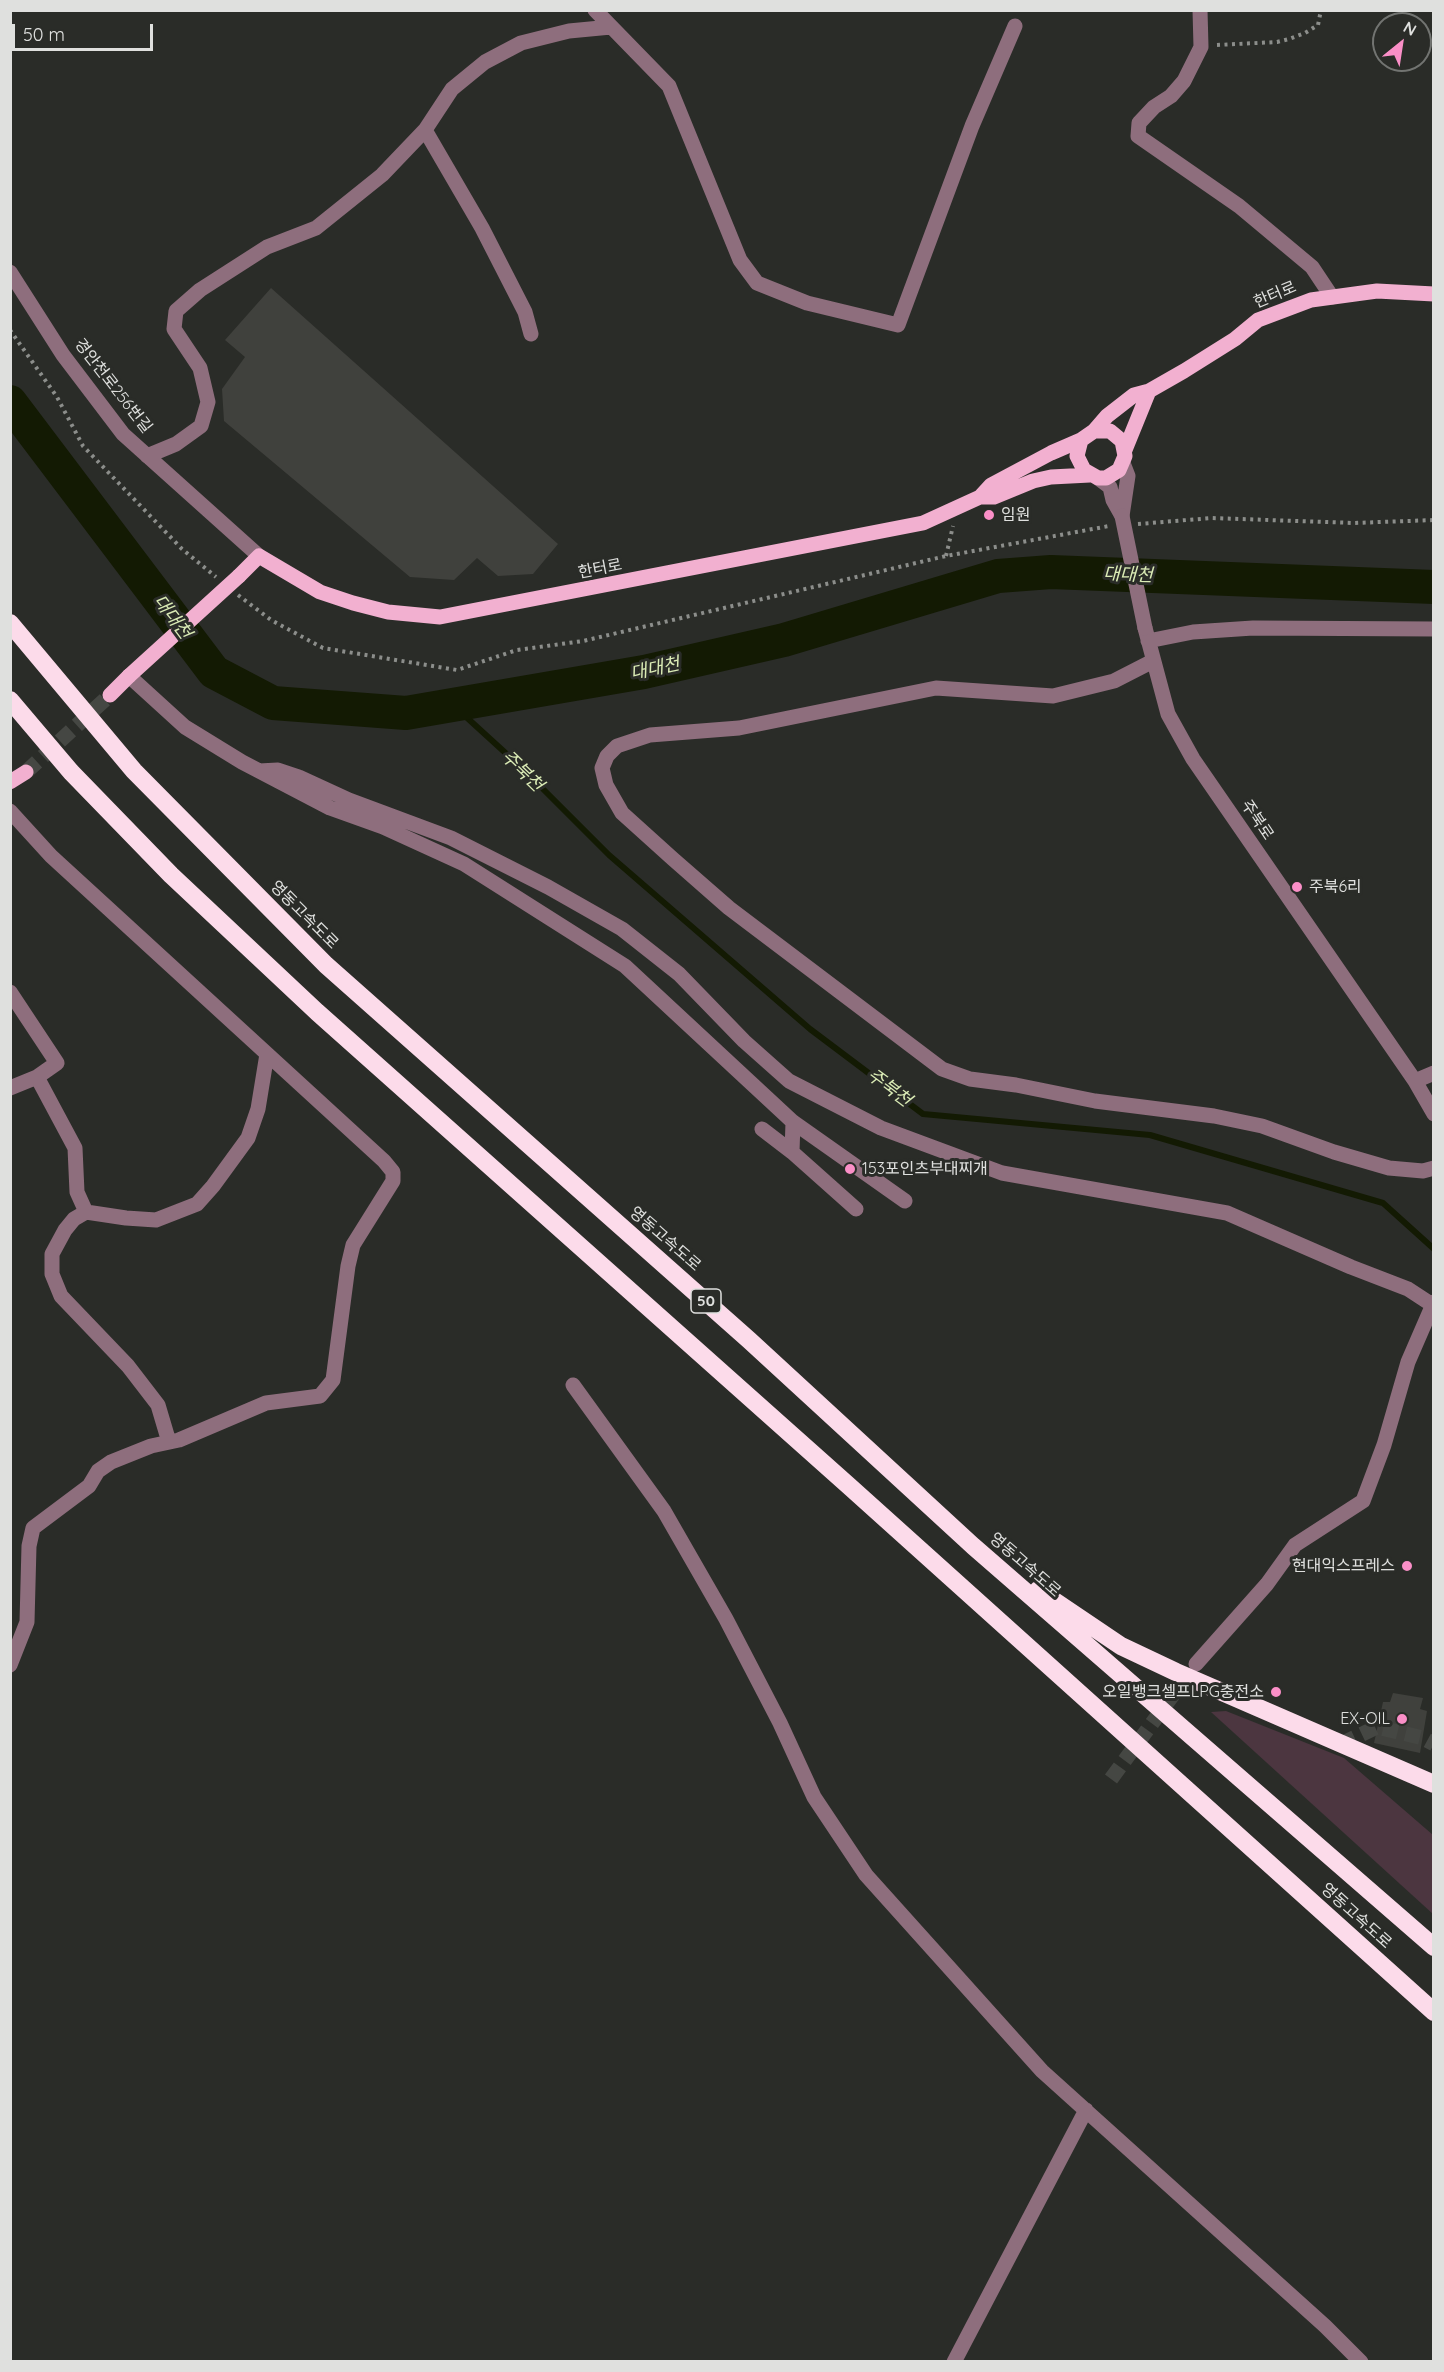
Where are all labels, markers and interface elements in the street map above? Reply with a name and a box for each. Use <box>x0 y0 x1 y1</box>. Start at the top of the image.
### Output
scale bar <box>15 12 156 50</box>
north arrow <box>1372 12 1432 72</box>
text: N <box>1400 17 1420 40</box>
text: 50 m <box>23 23 65 46</box>
street label: 한터로 <box>1251 278 1299 312</box>
street label: 경안천로256번길 <box>70 335 156 437</box>
place label: 임원 <box>1001 505 1030 525</box>
marker: 임원 <box>982 508 996 522</box>
street label: 한터로 <box>576 555 624 583</box>
water label: 대대천 <box>1103 563 1153 587</box>
water label: 대대천 <box>148 591 196 643</box>
water label: 대대천 <box>628 653 682 685</box>
water label: 주북천 <box>497 746 547 796</box>
street label: 주북로 <box>1237 796 1277 844</box>
street label: 영동고속도로 <box>266 877 342 953</box>
place label: 주북6리 <box>1309 877 1362 897</box>
marker: 주북6리 <box>1290 880 1304 894</box>
water label: 주북천 <box>863 1064 915 1112</box>
place label: 153포인츠부대찌개 <box>862 1159 988 1179</box>
marker: 153포인츠부대찌개 <box>843 1162 857 1176</box>
street label: 영동고속도로 <box>625 1203 705 1275</box>
road number: 50 <box>691 1289 721 1313</box>
street label: 영동고속도로 <box>985 1529 1065 1601</box>
place label: 현대익스프레스 <box>1292 1556 1395 1576</box>
marker: 현대익스프레스 <box>1400 1559 1414 1573</box>
place label: 오일뱅크셀프LPG충전소 <box>1102 1682 1264 1702</box>
marker: 오일뱅크셀프LPG충전소 <box>1269 1685 1283 1699</box>
place label: EX-OIL <box>1340 1709 1390 1729</box>
marker: EX-OIL <box>1395 1712 1409 1726</box>
street label: 영동고속도로 <box>1317 1879 1395 1953</box>

